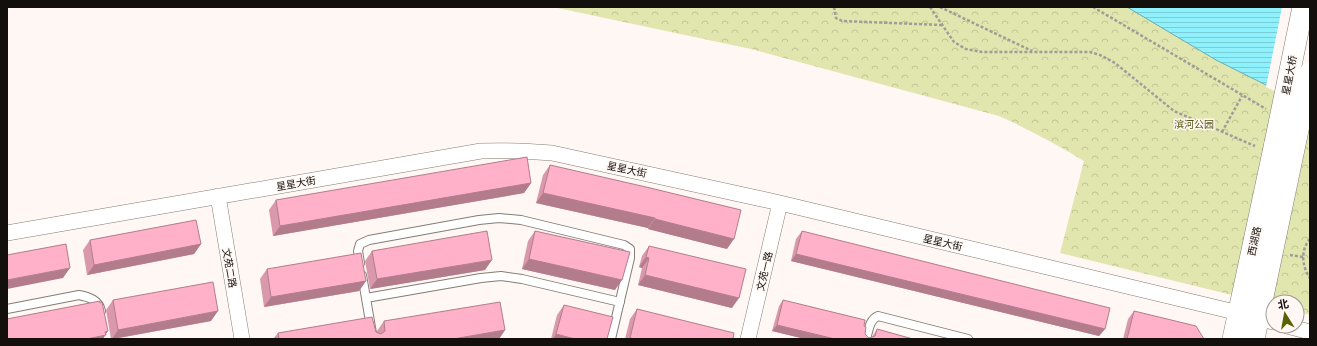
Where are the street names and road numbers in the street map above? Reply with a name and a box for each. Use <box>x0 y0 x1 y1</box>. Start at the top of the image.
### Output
street label: 星星大桥 <box>1278 54 1301 96</box>
street label: 星星大街 <box>606 158 648 181</box>
street label: 星星大街 <box>275 173 317 194</box>
street label: 西湖路 <box>1244 225 1265 257</box>
street label: 星星大街 <box>922 231 964 254</box>
street label: 文苑二路 <box>219 247 240 289</box>
street label: 文苑一路 <box>753 250 776 292</box>

